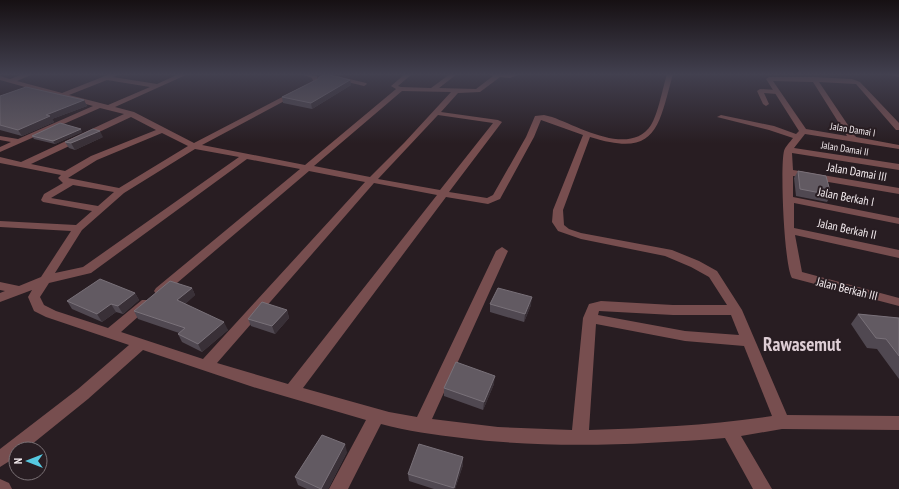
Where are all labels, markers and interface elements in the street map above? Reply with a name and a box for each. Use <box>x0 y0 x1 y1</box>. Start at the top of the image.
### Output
street label: Jalan Damai I <box>828 119 876 139</box>
street label: Jalan Damai II <box>819 138 870 159</box>
street label: Jalan Damai III <box>825 159 888 184</box>
street label: Jalan Berkah I <box>816 184 876 209</box>
street label: Jalan Berkah II <box>815 215 878 242</box>
street label: Jalan Berkah III <box>814 273 879 303</box>
district label: Rawasemut <box>763 332 841 356</box>
north arrow <box>8 441 48 481</box>
text: N <box>11 458 25 464</box>

